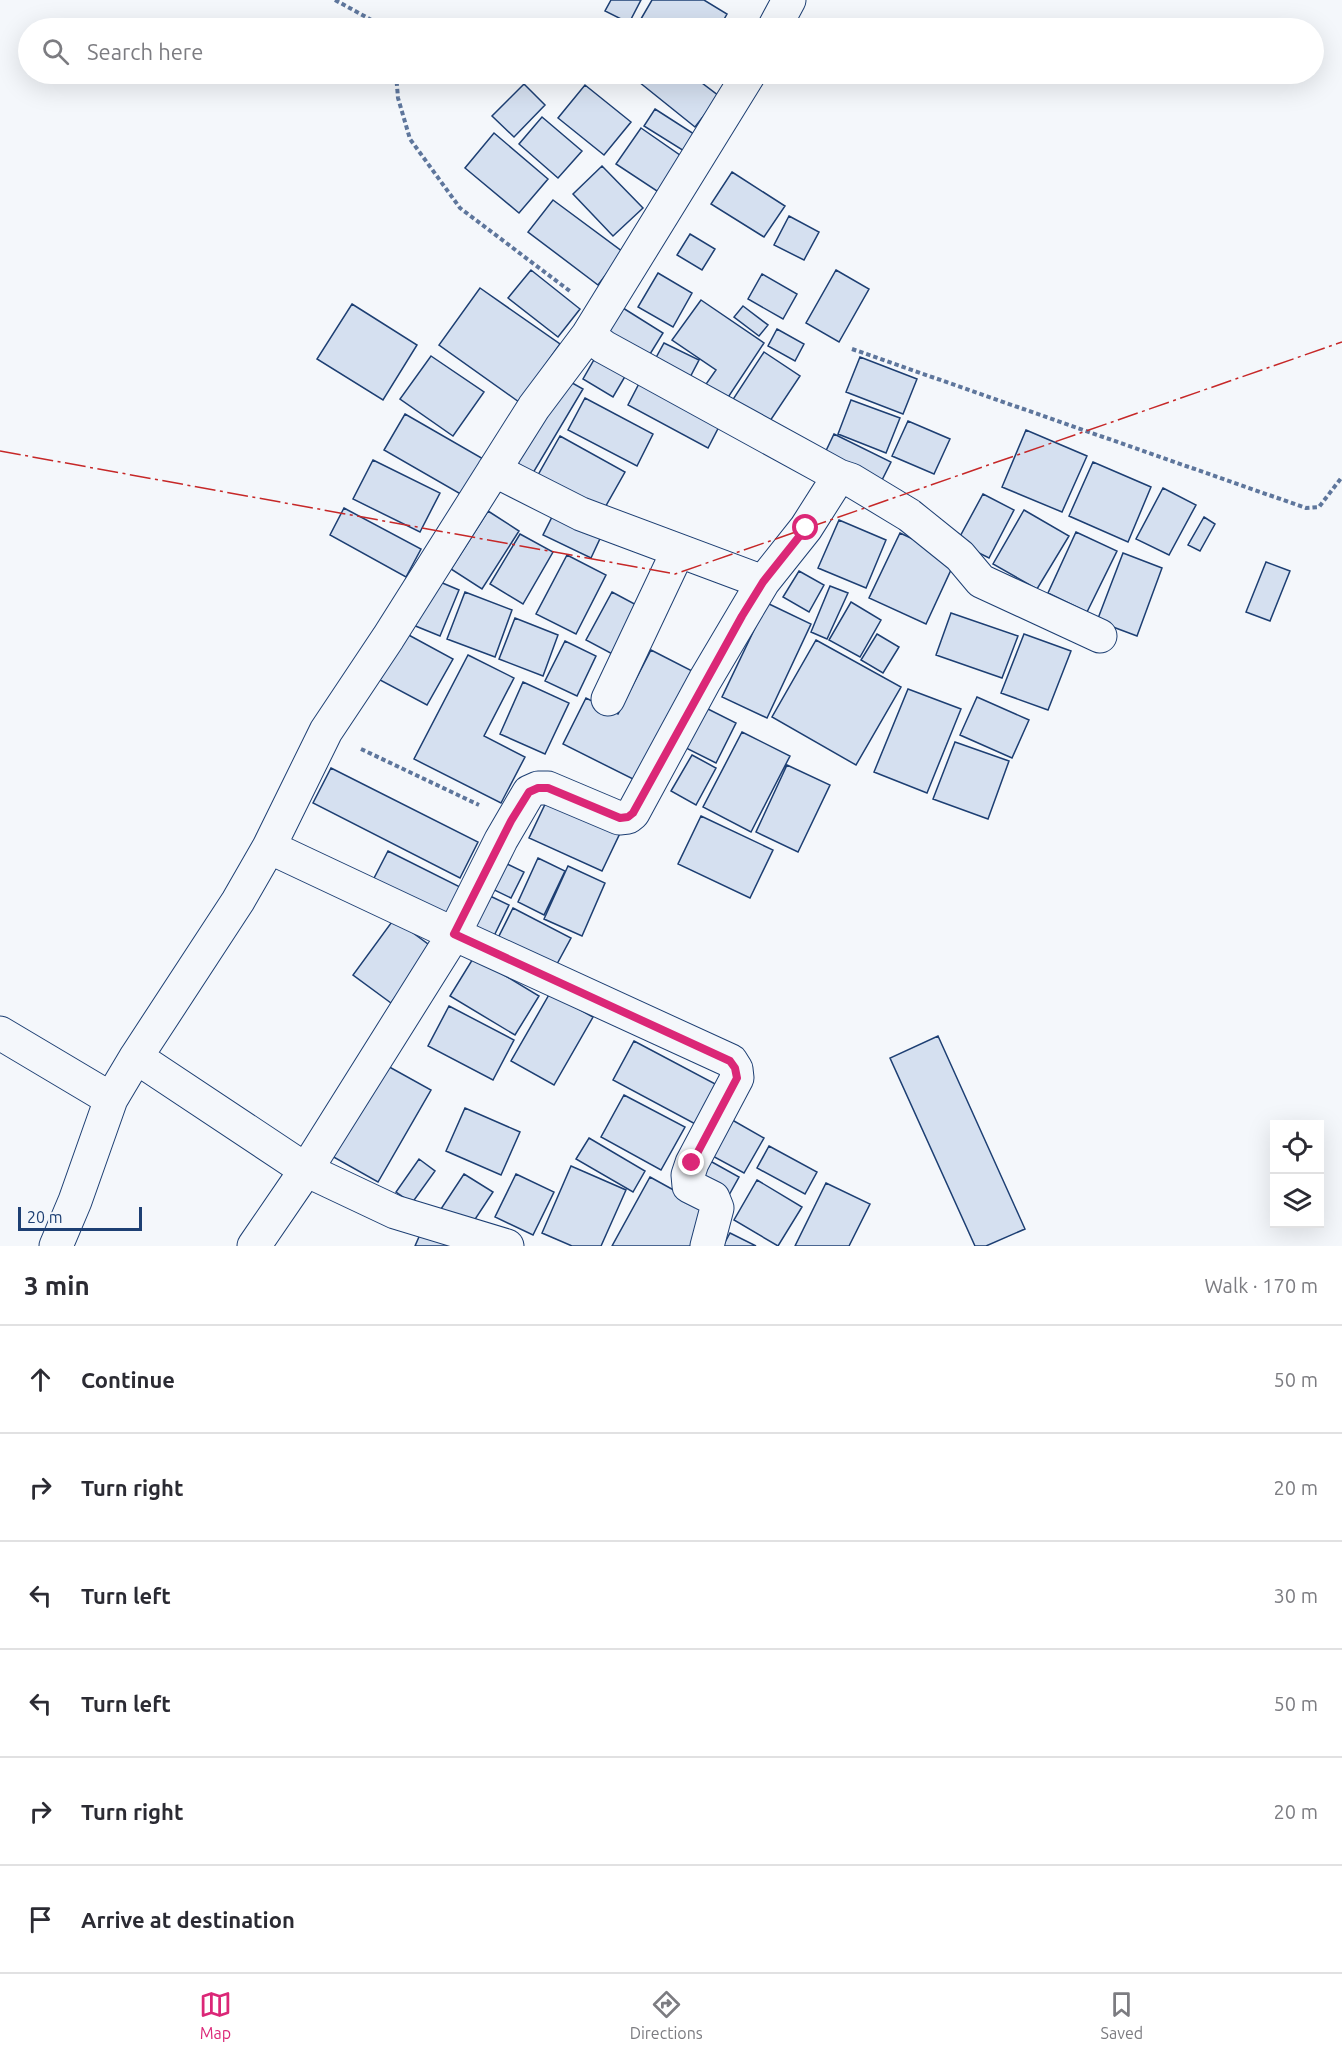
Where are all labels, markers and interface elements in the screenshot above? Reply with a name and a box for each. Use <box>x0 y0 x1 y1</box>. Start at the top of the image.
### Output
search box <box>18 18 1324 84</box>
icon: search <box>39 35 72 68</box>
text: Search here <box>87 39 203 64</box>
route start <box>792 514 818 540</box>
map controls <box>1270 1120 1324 1228</box>
button: locate <box>1270 1120 1324 1174</box>
route end <box>678 1149 704 1175</box>
button: layers <box>1270 1174 1324 1228</box>
scale bar <box>18 1204 142 1232</box>
text: 20 m <box>27 1208 63 1226</box>
text: 3 min <box>24 1271 90 1300</box>
text: Walk · 170 m <box>1205 1274 1318 1297</box>
icon: ahead <box>24 1363 57 1396</box>
text: Continue <box>81 1367 175 1392</box>
text: 50 m <box>1274 1368 1318 1391</box>
icon: right <box>24 1471 57 1504</box>
text: Turn right <box>81 1475 183 1500</box>
text: 20 m <box>1274 1476 1318 1499</box>
icon: left <box>24 1579 57 1612</box>
text: Turn left <box>81 1583 171 1608</box>
text: 30 m <box>1274 1584 1318 1607</box>
icon: left <box>24 1687 57 1720</box>
text: Turn left <box>81 1691 171 1716</box>
text: 50 m <box>1274 1692 1318 1715</box>
icon: right <box>24 1795 57 1828</box>
text: Turn right <box>81 1799 183 1824</box>
text: 20 m <box>1274 1800 1318 1823</box>
icon: arrive <box>24 1903 57 1936</box>
text: Arrive at destination <box>81 1907 295 1932</box>
tab: Map <box>199 1988 232 2042</box>
tab: Directions <box>630 1988 703 2042</box>
tab: Saved <box>1101 1988 1143 2042</box>

